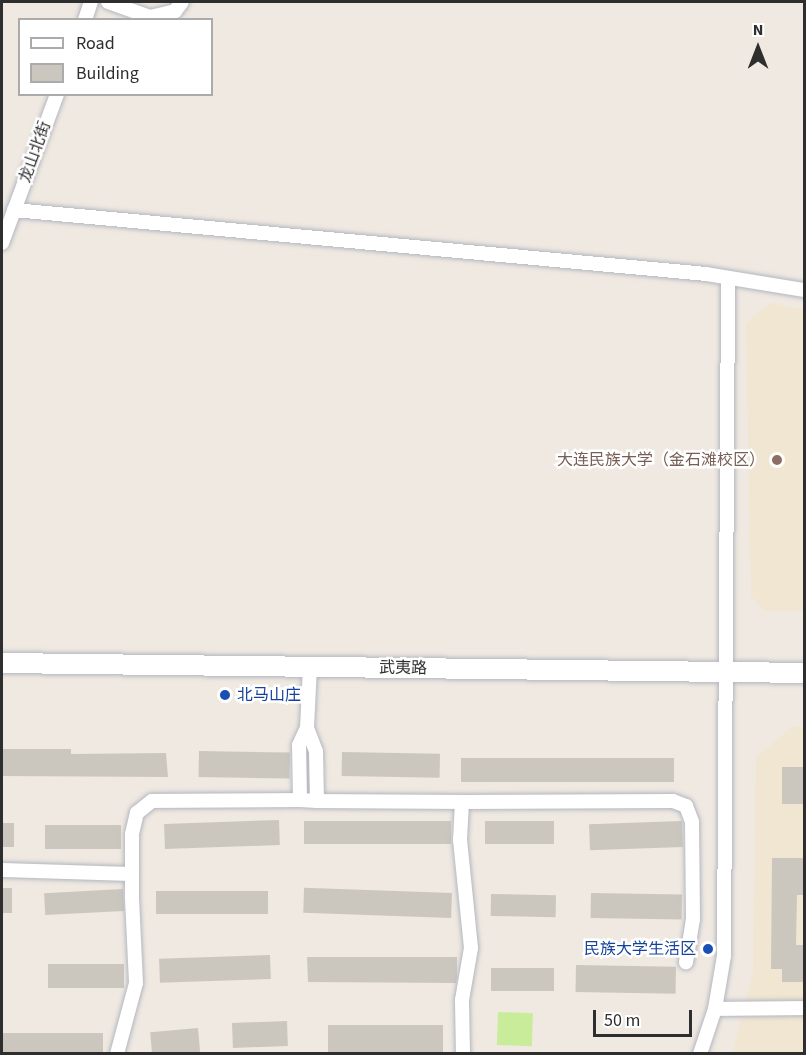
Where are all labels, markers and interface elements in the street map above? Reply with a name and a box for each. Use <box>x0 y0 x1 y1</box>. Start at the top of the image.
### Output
legend <box>18 18 213 96</box>
north arrow <box>728 18 788 78</box>
text: N <box>753 19 763 41</box>
text: Road <box>76 31 115 56</box>
text: Building <box>76 61 139 86</box>
street label: 龙山北街 <box>15 119 55 185</box>
place label: 大连民族大学（金石滩校区） <box>557 450 765 470</box>
marker: 大连民族大学（金石滩校区） <box>770 453 784 467</box>
street label: 武夷路 <box>379 658 427 678</box>
place label: 北马山庄 <box>237 685 301 705</box>
marker: 北马山庄 <box>218 688 232 702</box>
place label: 民族大学生活区 <box>584 939 696 959</box>
marker: 民族大学生活区 <box>701 942 715 956</box>
scale bar <box>596 998 695 1036</box>
text: 50 m <box>604 1008 640 1033</box>

